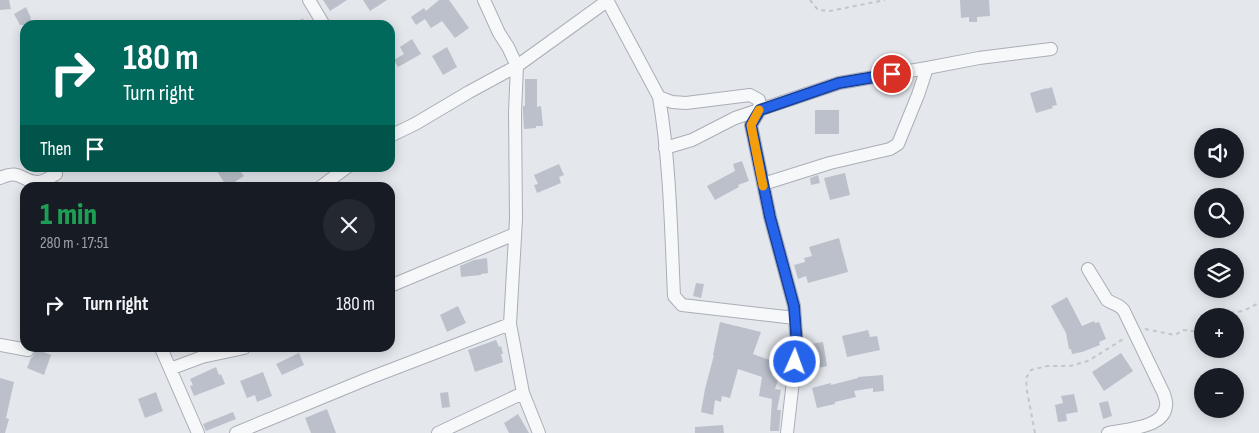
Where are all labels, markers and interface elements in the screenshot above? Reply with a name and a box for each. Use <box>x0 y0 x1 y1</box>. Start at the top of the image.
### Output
text: 180 m <box>123 37 199 80</box>
icon: right <box>40 40 105 105</box>
pin <box>871 53 913 95</box>
icon: arrive <box>878 60 906 88</box>
text: Turn right <box>123 80 194 107</box>
map controls <box>1194 128 1244 418</box>
button: sound <box>1194 128 1244 178</box>
icon: arrive <box>81 135 109 163</box>
text: Then <box>40 138 71 161</box>
button: search <box>1194 188 1244 238</box>
text: 1 min <box>40 197 97 233</box>
button: close <box>323 199 375 251</box>
text: 280 m · 17:51 <box>40 234 109 253</box>
button: layers <box>1194 248 1244 298</box>
icon: right <box>40 291 68 319</box>
text: Turn right <box>83 293 148 316</box>
text: 180 m <box>336 293 375 316</box>
button: + <box>1194 308 1244 358</box>
position arrow <box>768 335 820 387</box>
button: − <box>1194 368 1244 418</box>

